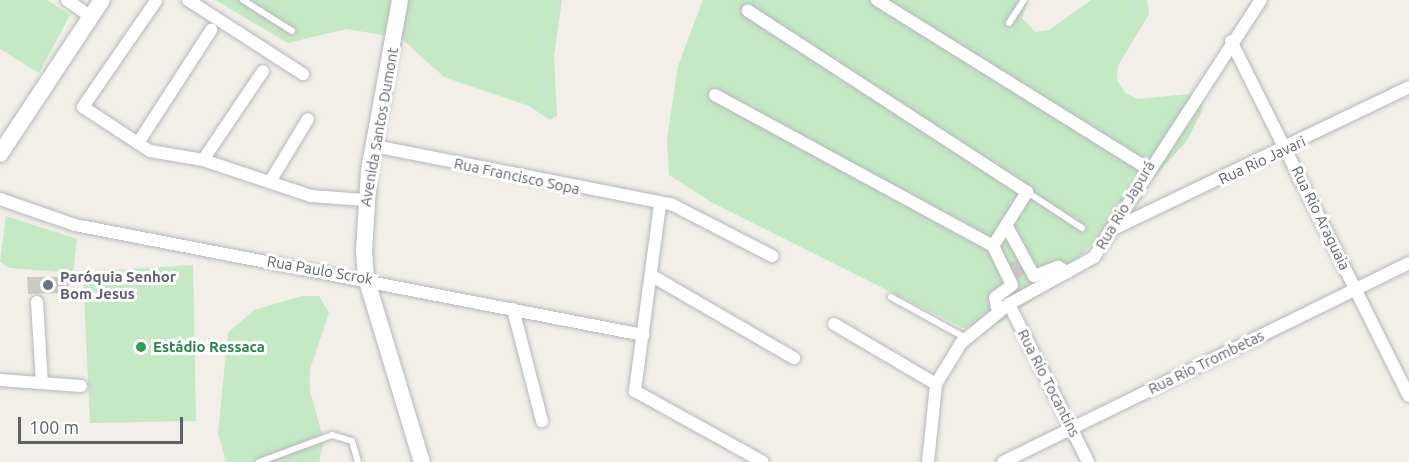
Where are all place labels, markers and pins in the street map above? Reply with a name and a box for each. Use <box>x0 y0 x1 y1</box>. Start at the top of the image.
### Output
place label: Paróquia Senhor Bom Jesus <box>60 267 176 302</box>
marker: Paróquia Senhor Bom Jesus <box>41 278 55 292</box>
place label: Estádio Ressaca <box>153 338 265 356</box>
marker: Estádio Ressaca <box>134 340 148 354</box>

